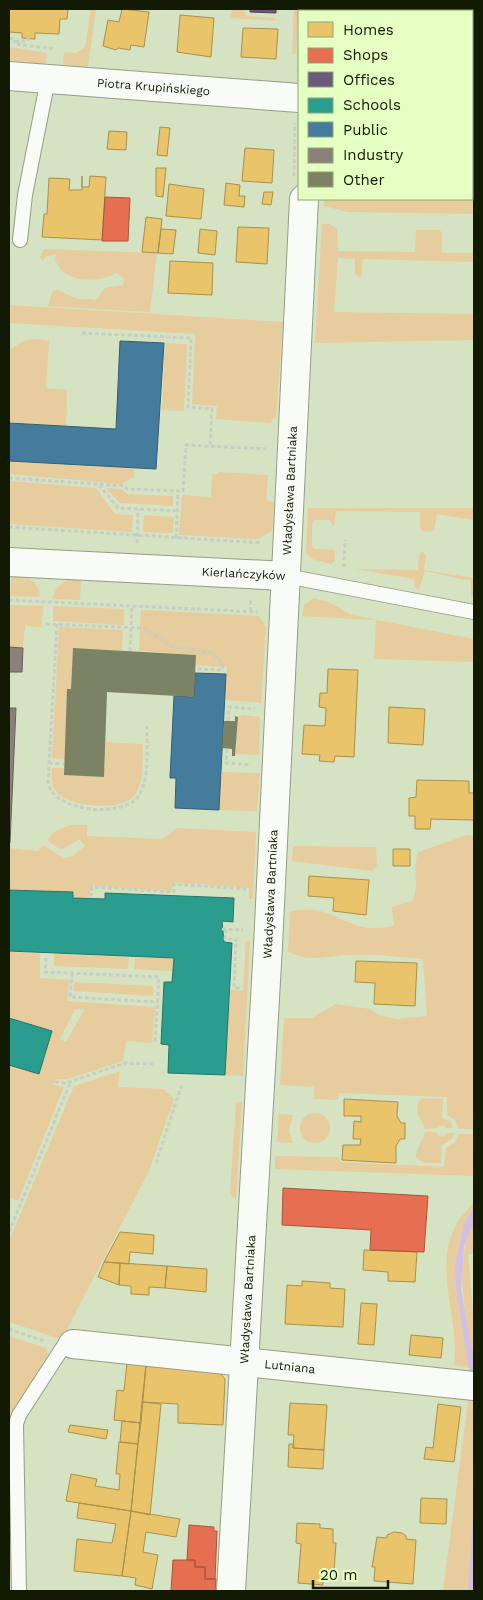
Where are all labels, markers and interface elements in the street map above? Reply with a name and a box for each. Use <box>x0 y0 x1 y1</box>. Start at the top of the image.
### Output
legend <box>298 10 473 200</box>
text: Homes <box>343 21 394 39</box>
text: Shops <box>343 46 388 64</box>
text: Offices <box>343 71 395 89</box>
street label: Piotra Krupińskiego <box>97 76 211 98</box>
text: Schools <box>343 96 401 114</box>
text: Public <box>343 121 388 139</box>
text: Industry <box>343 146 404 164</box>
text: Other <box>343 171 385 189</box>
street label: Władysława Bartniaka <box>280 425 300 556</box>
street label: Kierlańczyków <box>201 565 286 583</box>
street label: Władysława Bartniaka <box>260 829 281 959</box>
street label: Władysława Bartniaka <box>237 1234 258 1364</box>
street label: Lutniana <box>264 1357 316 1376</box>
scale bar <box>313 1558 388 1590</box>
text: 20 m <box>320 1566 358 1584</box>

